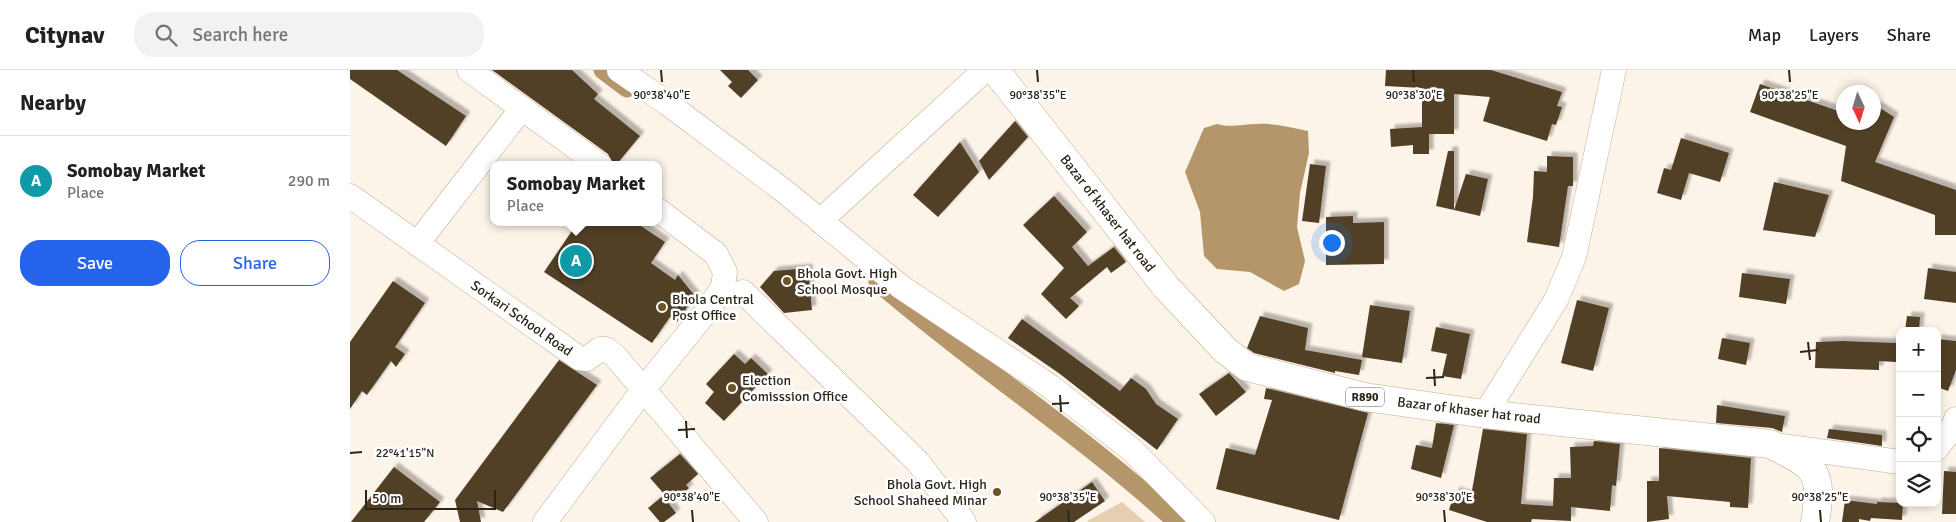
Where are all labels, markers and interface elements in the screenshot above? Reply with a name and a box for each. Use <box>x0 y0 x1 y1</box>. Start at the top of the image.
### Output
search box <box>134 12 484 57</box>
text: Citynav <box>25 20 104 50</box>
icon: search <box>152 21 180 49</box>
text: Search here <box>192 23 288 47</box>
text: Map <box>1748 24 1781 46</box>
text: Layers <box>1809 24 1859 46</box>
text: Share <box>1887 24 1931 46</box>
north arrow <box>1836 85 1881 130</box>
text: 90°38'40"E <box>633 88 691 103</box>
text: 90°38'35"E <box>1009 88 1067 103</box>
text: 90°38'30"E <box>1385 88 1443 103</box>
text: 90°38'25"E <box>1761 88 1819 103</box>
text: Nearby <box>20 90 86 116</box>
street label: Bazar of khaser hat road <box>1056 151 1159 275</box>
text: Somobay Market <box>67 159 205 183</box>
popup <box>490 161 662 226</box>
text: A <box>31 171 41 191</box>
text: 290 m <box>288 171 330 191</box>
text: Somobay Market <box>507 172 645 196</box>
text: Place <box>67 183 104 203</box>
text: Place <box>507 196 544 216</box>
your location <box>1319 230 1345 256</box>
button: Save <box>20 240 170 286</box>
button: Share <box>180 240 330 286</box>
pin: A <box>560 242 592 280</box>
place label: Bhola Govt. High School Mosque <box>797 265 897 298</box>
marker: Bhola Govt. High School Mosque <box>781 275 793 287</box>
street label: Sorkari School Road <box>468 277 576 360</box>
place label: Bhola Central Post Office <box>672 291 754 324</box>
marker: Bhola Central Post Office <box>656 301 668 313</box>
map controls <box>1896 327 1941 507</box>
button: + <box>1896 327 1941 372</box>
place label: Election Comisssion Office <box>742 372 848 405</box>
button: − <box>1896 372 1941 417</box>
marker: Election Comisssion Office <box>726 382 738 394</box>
road number: R890 <box>1346 388 1384 407</box>
street label: Bazar of khaser hat road <box>1396 393 1542 428</box>
button: locate <box>1896 417 1941 462</box>
text: 22°41'15"N <box>376 446 434 461</box>
button: layers <box>1896 462 1941 507</box>
place label: Bhola Govt. High School Shaheed Minar <box>854 476 988 509</box>
marker: Bhola Govt. High School Shaheed Minar <box>991 486 1003 498</box>
scale bar <box>365 487 496 510</box>
text: 50 m <box>372 490 401 507</box>
text: 90°38'40"E <box>663 490 721 505</box>
text: 90°38'35"E <box>1039 490 1097 505</box>
text: 90°38'30"E <box>1415 490 1473 505</box>
text: 90°38'25"E <box>1791 490 1849 505</box>

